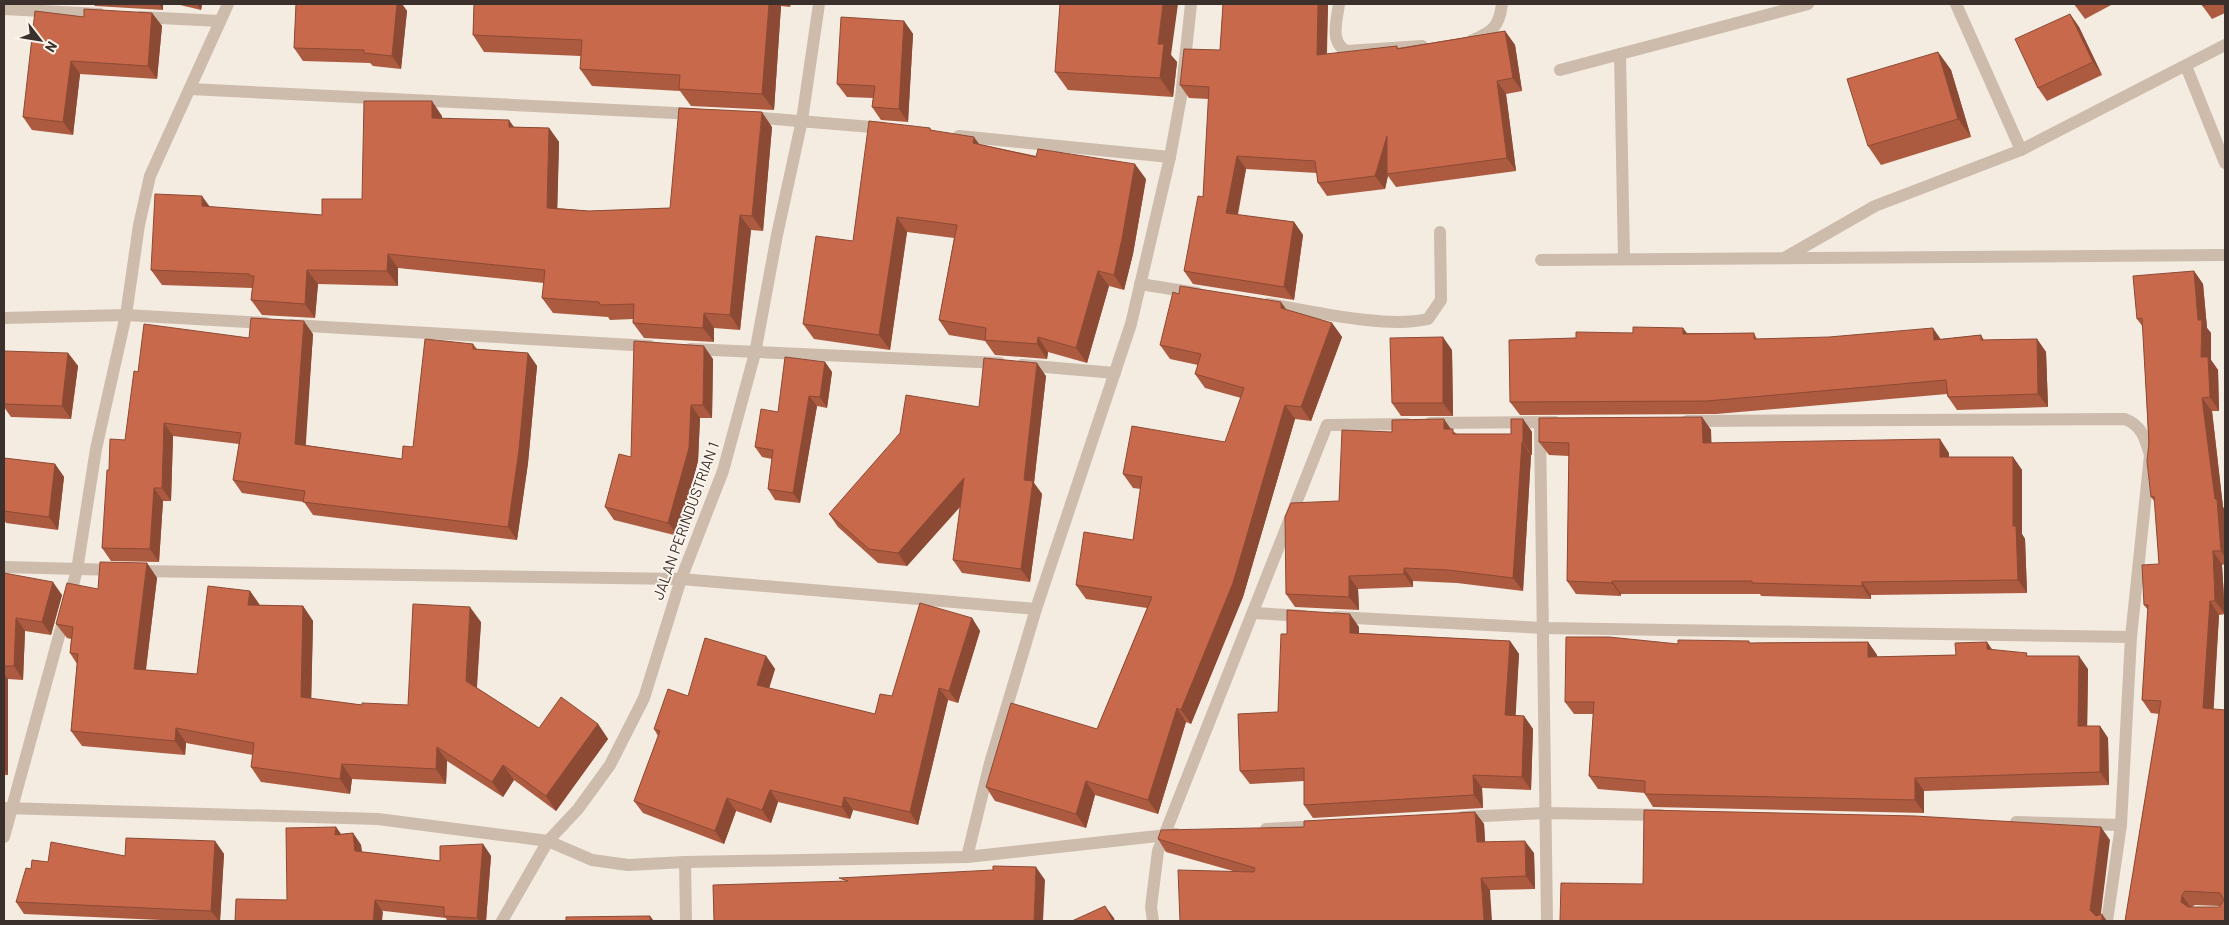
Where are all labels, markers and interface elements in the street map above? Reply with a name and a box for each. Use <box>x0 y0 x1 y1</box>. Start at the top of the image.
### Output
north arrow <box>15 15 65 65</box>
text: N <box>42 39 61 55</box>
street label: JALAN PERINDUSTRIAN 1 <box>648 439 722 602</box>

